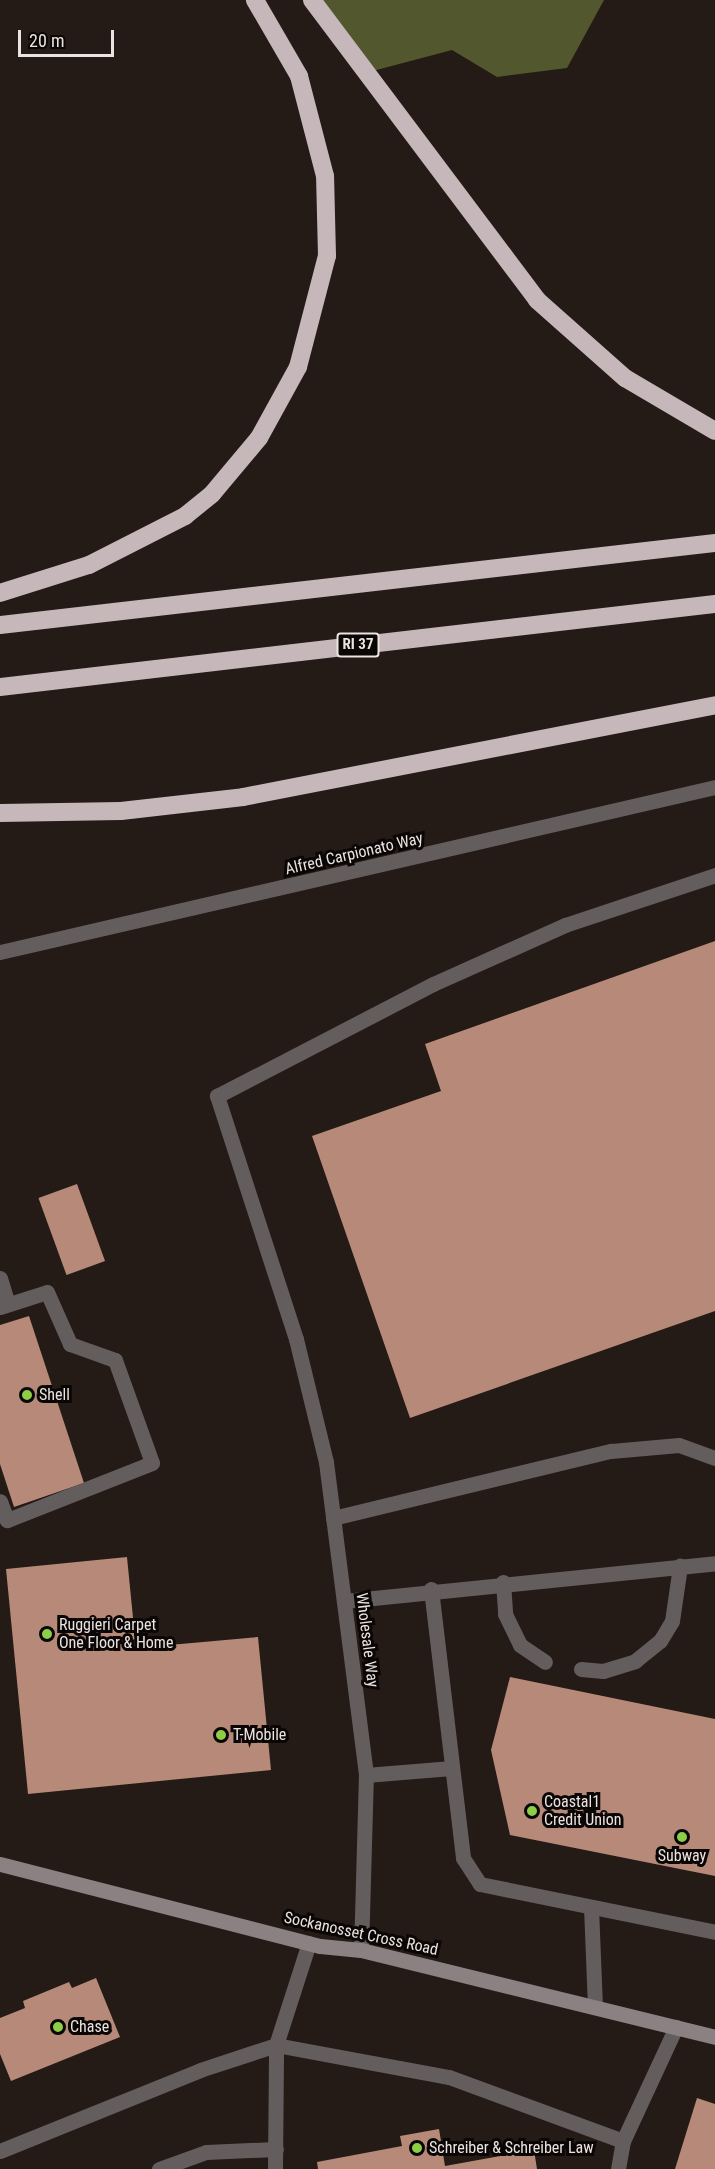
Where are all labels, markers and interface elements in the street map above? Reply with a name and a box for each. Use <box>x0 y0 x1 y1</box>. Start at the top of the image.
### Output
scale bar <box>21 18 117 56</box>
text: 20 m <box>29 30 64 51</box>
road number: RI 37 <box>336 633 380 657</box>
street label: Alfred Carpionato Way <box>283 829 425 879</box>
place label: Shell <box>39 1385 70 1405</box>
marker: Shell <box>20 1388 34 1402</box>
street label: Wholesale Way <box>352 1592 382 1688</box>
place label: Ruggieri Carpet One Floor & Home <box>59 1615 173 1653</box>
marker: Ruggieri Carpet One Floor & Home <box>40 1627 54 1641</box>
place label: T-Mobile <box>233 1725 286 1745</box>
marker: T-Mobile <box>214 1728 228 1742</box>
place label: Coastal1 Credit Union <box>544 1792 622 1830</box>
marker: Coastal1 Credit Union <box>525 1804 539 1818</box>
marker: Subway <box>675 1830 689 1844</box>
place label: Subway <box>658 1846 706 1866</box>
street label: Sockanosset Cross Road <box>282 1908 440 1960</box>
place label: Chase <box>70 2017 109 2037</box>
marker: Chase <box>51 2020 65 2034</box>
place label: Schreiber & Schreiber Law <box>429 2138 594 2158</box>
marker: Schreiber & Schreiber Law <box>410 2141 424 2155</box>

